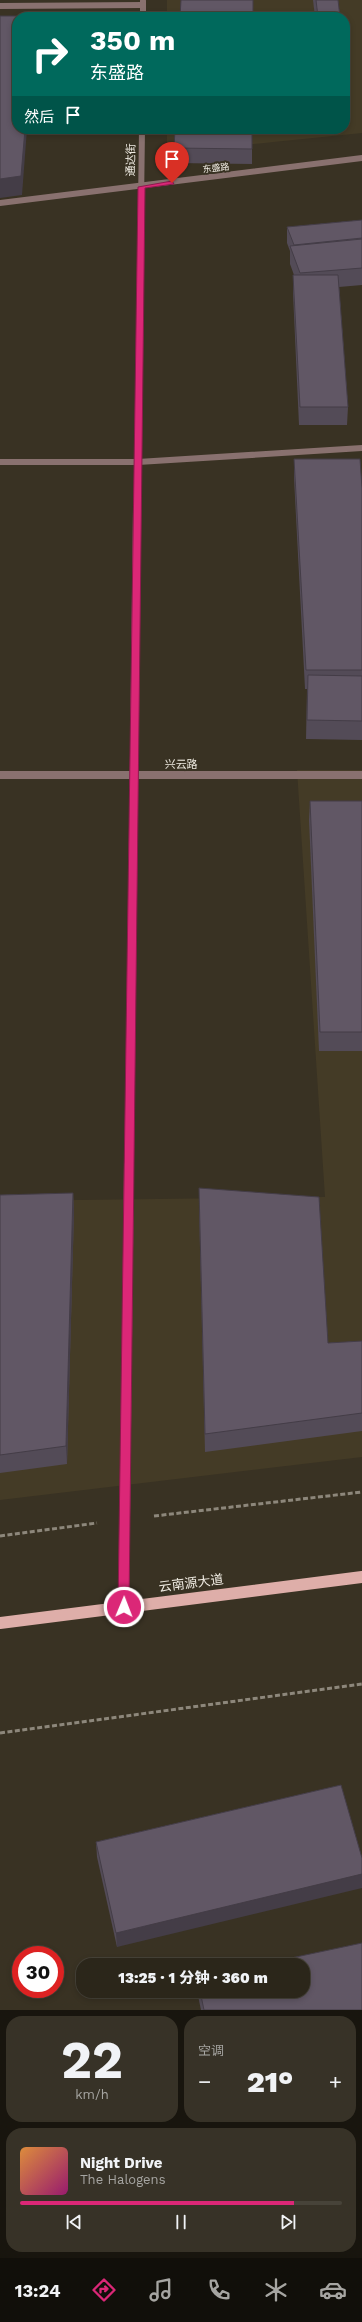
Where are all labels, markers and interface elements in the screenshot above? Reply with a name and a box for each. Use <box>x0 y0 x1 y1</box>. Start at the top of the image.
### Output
text: 350 m <box>90 24 175 57</box>
icon: right <box>24 28 76 80</box>
text: 东盛路 <box>90 62 144 83</box>
icon: arrive <box>62 104 84 126</box>
text: 然后 <box>24 108 54 126</box>
pin <box>155 142 189 183</box>
street label: 通达街 <box>124 143 138 177</box>
icon: arrive <box>161 148 183 170</box>
street label: 东盛路 <box>202 160 230 175</box>
street label: 兴云路 <box>165 758 198 771</box>
street label: 云南源大道 <box>158 1572 224 1594</box>
position arrow <box>103 1586 145 1628</box>
speed limit sign: 30 <box>12 1946 64 1998</box>
text: 13:25 · 1 分钟 · 360 m <box>118 1969 268 1987</box>
text: 22 <box>61 2030 123 2091</box>
text: 空调 <box>198 2043 224 2058</box>
text: 21° <box>247 2064 293 2099</box>
text: − <box>198 2069 211 2094</box>
text: + <box>329 2069 342 2094</box>
text: km/h <box>75 2087 109 2102</box>
text: Night Drive <box>80 2154 163 2172</box>
text: The Halogens <box>80 2172 166 2187</box>
icon: previous <box>63 2211 85 2233</box>
icon: pause <box>170 2211 192 2233</box>
icon: next <box>277 2211 299 2233</box>
icon: directions <box>90 2276 118 2304</box>
icon: music <box>147 2276 175 2304</box>
icon: phone <box>205 2276 233 2304</box>
icon: climate <box>262 2276 290 2304</box>
icon: car <box>319 2276 347 2304</box>
text: 13:24 <box>15 2280 61 2301</box>

